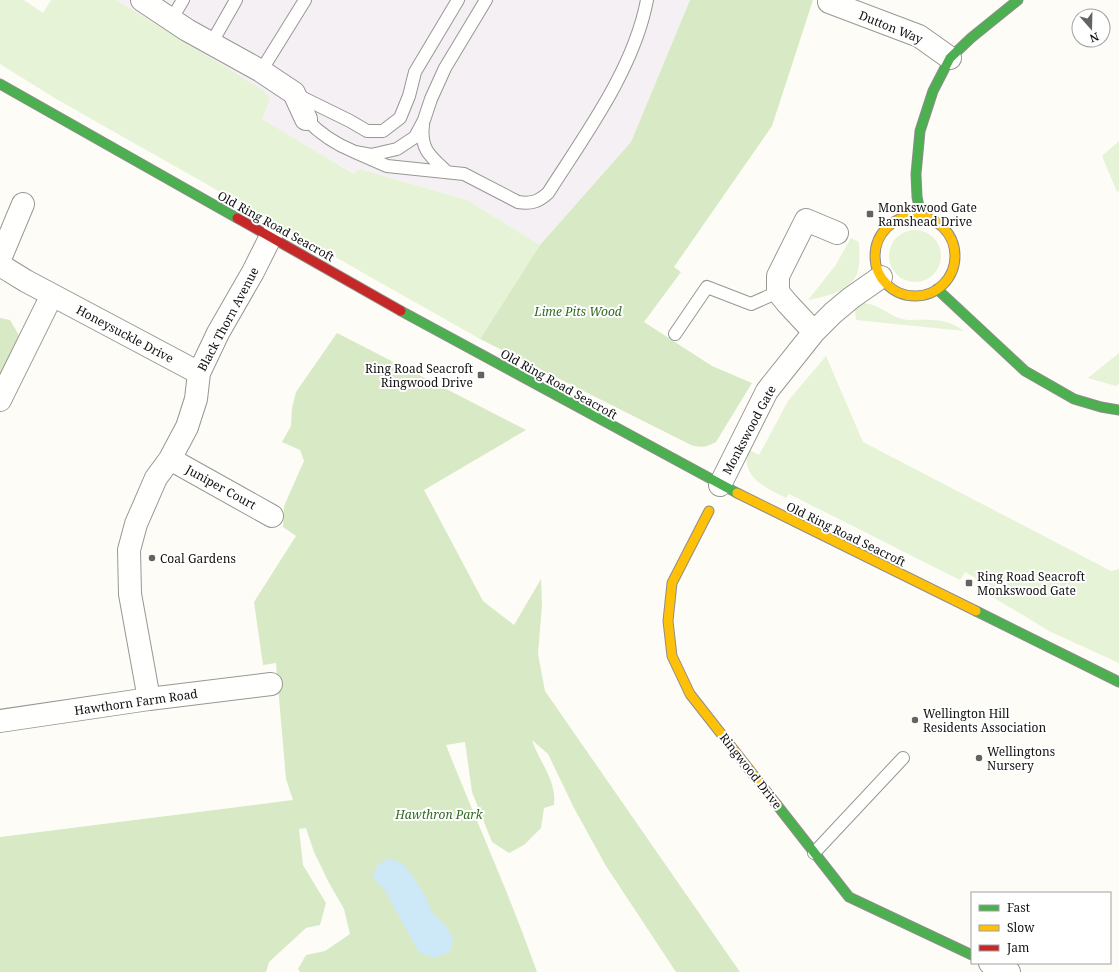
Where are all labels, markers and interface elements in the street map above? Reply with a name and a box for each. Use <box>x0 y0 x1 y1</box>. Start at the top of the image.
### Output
street label: Dutton Way <box>856 6 926 48</box>
north arrow <box>1071 8 1111 48</box>
text: N <box>1088 29 1101 47</box>
street label: Old Ring Road Seacroft <box>215 187 337 265</box>
place label: Monkswood Gate Ramshead Drive <box>878 199 977 230</box>
marker: Monkswood Gate Ramshead Drive <box>865 209 875 219</box>
street label: Black Thorn Avenue <box>193 264 263 374</box>
street label: Honeysuckle Drive <box>73 301 177 367</box>
park label: Lime Pits Wood <box>533 303 622 320</box>
street label: Old Ring Road Seacroft <box>498 345 620 423</box>
place label: Ring Road Seacroft Ringwood Drive <box>365 360 473 391</box>
marker: Ring Road Seacroft Ringwood Drive <box>476 370 486 380</box>
street label: Monkswood Gate <box>718 382 780 478</box>
street label: Juniper Court <box>182 460 259 513</box>
street label: Old Ring Road Seacroft <box>783 498 909 570</box>
place label: Coal Gardens <box>160 550 236 567</box>
marker: Coal Gardens <box>147 553 157 563</box>
place label: Ring Road Seacroft Monkswood Gate <box>977 568 1085 599</box>
marker: Ring Road Seacroft Monkswood Gate <box>964 578 974 588</box>
street label: Hawthorn Farm Road <box>73 685 199 719</box>
place label: Wellington Hill Residents Association <box>923 705 1047 736</box>
marker: Wellington Hill Residents Association <box>910 715 920 725</box>
street label: Ringwood Drive <box>716 729 786 813</box>
place label: Wellingtons Nursery <box>987 743 1055 774</box>
marker: Wellingtons Nursery <box>974 753 984 763</box>
park label: Hawthron Park <box>394 806 484 823</box>
legend <box>971 892 1111 964</box>
text: Fast <box>1007 899 1030 916</box>
text: Slow <box>1007 919 1035 936</box>
text: Jam <box>1006 939 1029 956</box>

